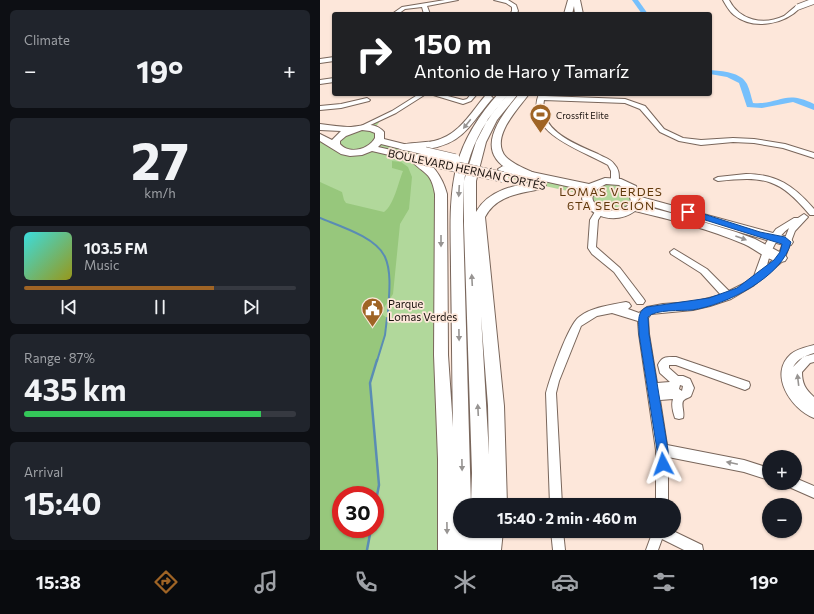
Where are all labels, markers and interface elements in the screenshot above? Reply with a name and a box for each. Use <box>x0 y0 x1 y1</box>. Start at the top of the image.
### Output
text: 150 m <box>414 26 491 60</box>
icon: right <box>348 28 400 80</box>
text: Climate <box>24 32 70 48</box>
text: 19° <box>136 52 183 89</box>
text: − <box>24 57 37 84</box>
text: + <box>283 57 296 84</box>
text: Antonio de Haro y Tamaríz <box>414 60 629 82</box>
sports icon: Crossfit Elite <box>528 102 554 135</box>
place label: Crossfit Elite <box>556 110 609 121</box>
one-way arrow <box>463 118 471 129</box>
text: 27 <box>131 127 189 191</box>
street label: BOULEVARD HERNÁN CORTÉS <box>387 145 547 192</box>
district label: LOMAS VERDES 6TA SECCIÓN <box>559 184 663 212</box>
text: km/h <box>144 185 176 201</box>
one-way arrow <box>455 185 462 197</box>
pin <box>671 195 705 229</box>
icon: arrive <box>677 201 699 223</box>
one-way arrow <box>438 235 444 248</box>
one-way arrow <box>735 236 747 242</box>
text: 103.5 FM <box>84 239 148 257</box>
text: Music <box>84 257 119 273</box>
one-way arrow <box>469 274 476 286</box>
icon: previous <box>58 296 80 318</box>
icon: pause <box>149 296 171 318</box>
icon: next <box>240 296 262 318</box>
public building icon: Parque Lomas Verdes <box>359 296 385 329</box>
place label: Parque Lomas Verdes <box>388 297 457 323</box>
one-way arrow <box>456 329 462 342</box>
text: Range · 87% <box>24 350 95 366</box>
text: 435 km <box>24 370 127 407</box>
one-way arrow <box>794 373 801 386</box>
one-way arrow <box>475 404 482 416</box>
position arrow <box>642 443 684 485</box>
map controls <box>762 450 802 538</box>
button: + <box>762 450 802 490</box>
one-way arrow <box>459 459 465 472</box>
one-way arrow <box>726 459 738 465</box>
text: Arrival <box>24 464 63 480</box>
text: 15:40 <box>24 484 101 521</box>
speed limit sign: 30 <box>332 486 384 538</box>
button: − <box>762 498 802 538</box>
text: 15:40 · 2 min · 460 m <box>497 509 637 527</box>
one-way arrow <box>444 522 450 535</box>
icon: directions <box>152 568 180 596</box>
icon: music <box>252 568 280 596</box>
icon: phone <box>352 568 380 596</box>
icon: climate <box>451 568 479 596</box>
icon: car <box>551 568 579 596</box>
icon: filters <box>650 568 678 596</box>
text: 15:38 <box>36 571 81 593</box>
text: 19° <box>750 571 778 593</box>

